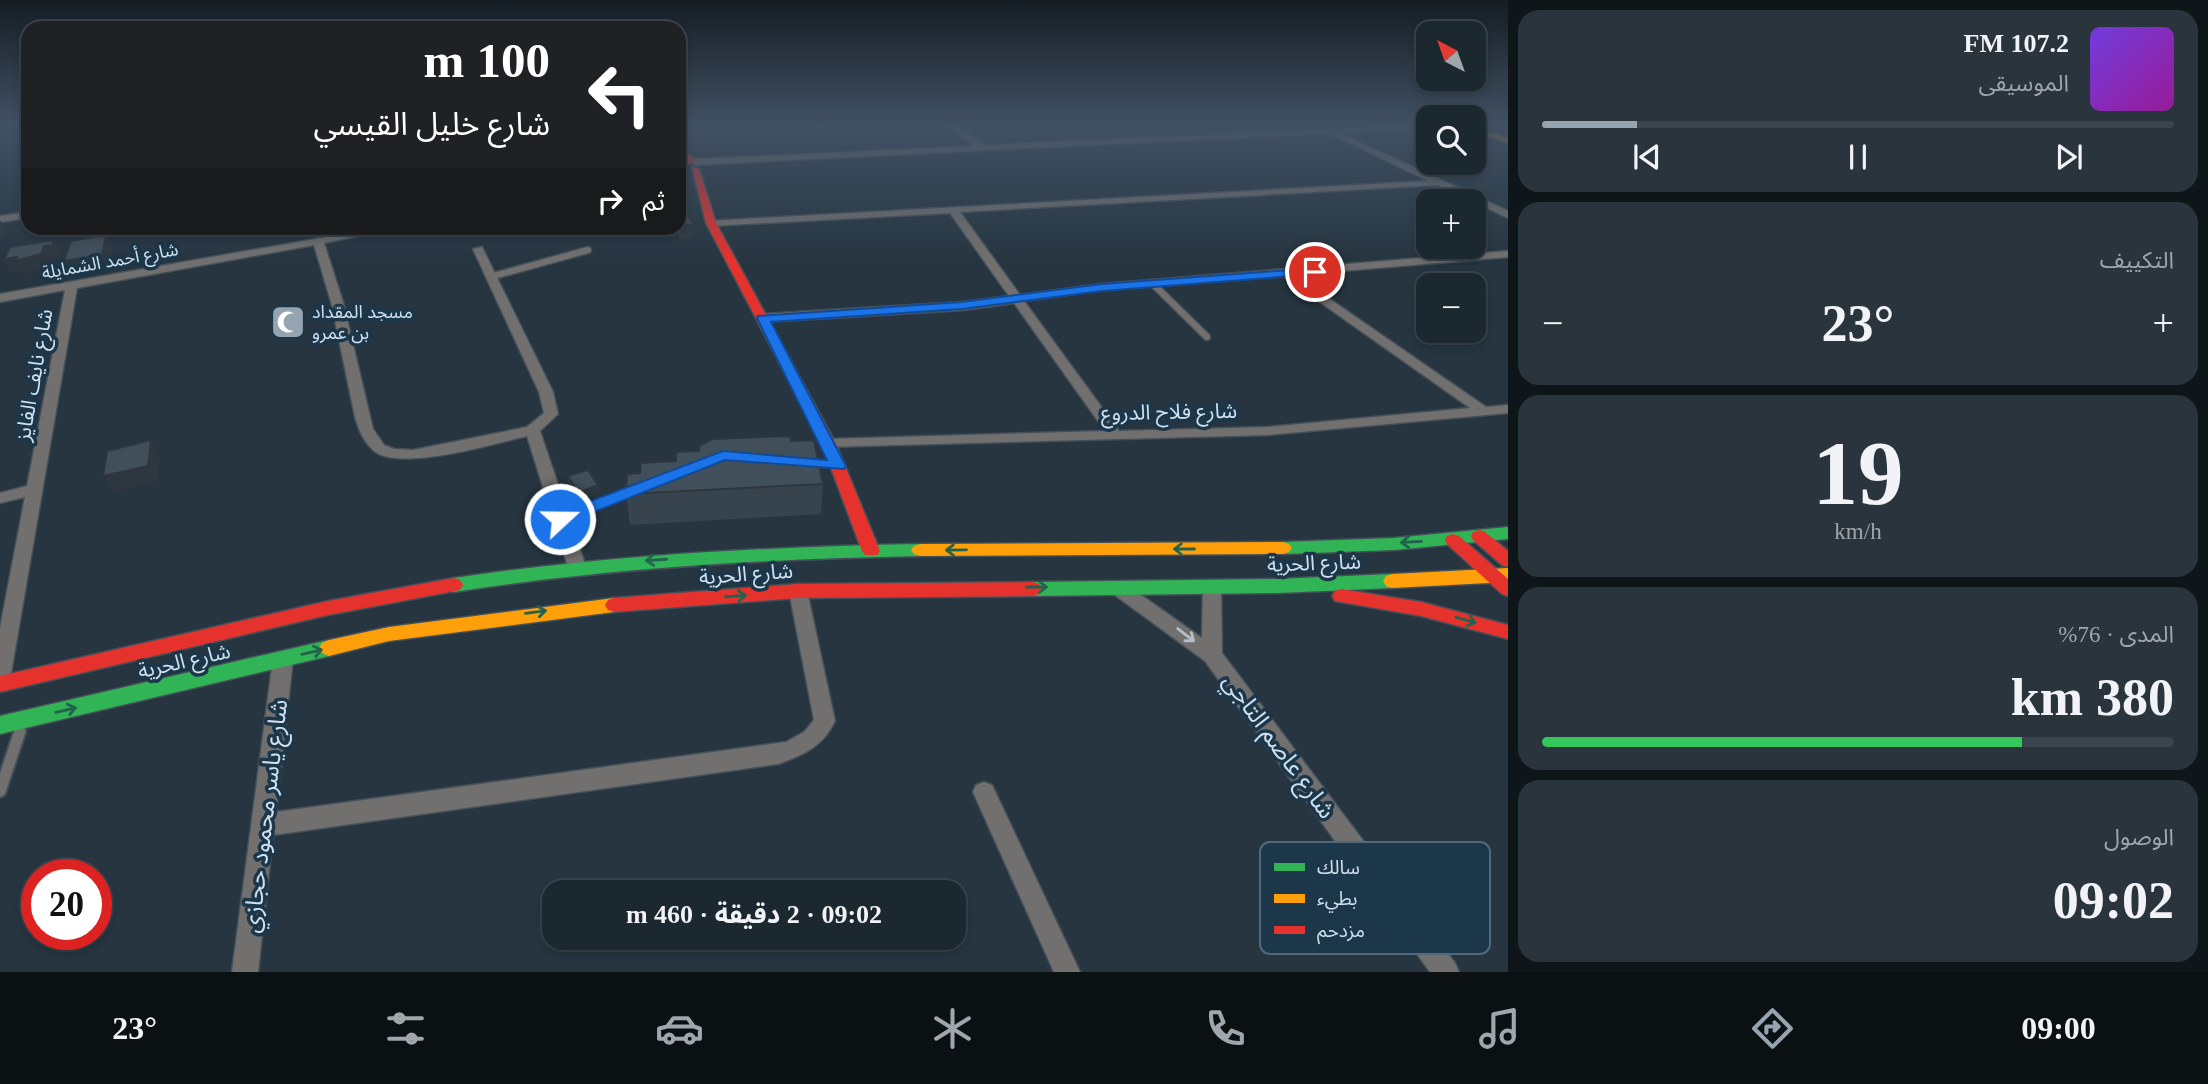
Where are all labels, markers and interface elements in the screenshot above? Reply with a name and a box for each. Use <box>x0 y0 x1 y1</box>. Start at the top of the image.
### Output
north arrow <box>1416 21 1486 91</box>
map controls <box>1416 21 1486 343</box>
text: 107.2 FM <box>1964 29 2069 58</box>
text: 100 m <box>423 33 550 88</box>
icon: left <box>574 49 665 140</box>
text: الموسيقى <box>1978 71 2069 96</box>
button: search <box>1416 105 1486 175</box>
text: شارع خليل القيسي <box>313 106 550 142</box>
icon: previous <box>1628 138 1666 176</box>
icon: pause <box>1839 138 1877 176</box>
icon: next <box>2050 138 2088 176</box>
icon: right <box>591 182 629 220</box>
text: ثم <box>643 187 665 216</box>
button: + <box>1416 189 1486 259</box>
street label: شارع أحمد الشمايلة <box>40 238 181 287</box>
pin <box>1285 242 1345 302</box>
text: التكييف <box>2100 248 2174 273</box>
icon: arrive <box>1296 253 1334 291</box>
button: − <box>1416 273 1486 343</box>
text: 23° <box>1822 295 1894 352</box>
place label: مسجد المقداد بن عمرو <box>312 302 413 344</box>
text: − <box>1542 302 1563 344</box>
text: + <box>2153 302 2174 344</box>
mosque icon: مسجد المقداد بن عمرو <box>269 303 307 341</box>
street label: شارع نايف الفايز <box>10 307 60 445</box>
street label: شارع فلاح الدروع <box>1101 399 1237 428</box>
text: 19 <box>1813 423 1904 524</box>
position arrow <box>523 482 597 556</box>
text: km/h <box>1834 519 1882 544</box>
one-way arrow <box>1400 535 1423 548</box>
one-way arrow <box>1173 542 1196 556</box>
one-way arrow <box>945 543 968 557</box>
street label: شارع الحرية <box>1267 549 1362 580</box>
one-way arrow <box>645 554 667 567</box>
street label: شارع الحرية <box>698 559 794 592</box>
one-way arrow <box>1025 580 1048 594</box>
one-way arrow <box>724 589 747 602</box>
one-way arrow <box>524 606 547 619</box>
one-way arrow <box>1454 614 1477 627</box>
text: المدى · 76% <box>2058 622 2174 647</box>
one-way arrow <box>1176 627 1195 642</box>
street label: شارع الحرية <box>135 639 233 686</box>
one-way arrow <box>300 645 323 659</box>
street label: شارع عاصم التاجي <box>1213 669 1340 827</box>
text: 380 km <box>2011 669 2174 726</box>
street label: شارع ياسر محمود حجازي <box>238 698 298 935</box>
one-way arrow <box>55 702 77 715</box>
text: الوصول <box>2104 825 2174 850</box>
legend <box>1260 842 1490 954</box>
text: سالك <box>1317 857 1360 878</box>
speed limit sign: 20 <box>21 859 112 950</box>
text: 09:02 <box>2053 872 2174 929</box>
text: بطيء <box>1317 888 1357 913</box>
text: 09:02 · 2 دقيقة · 460 m <box>626 900 882 929</box>
text: مزدحم <box>1317 920 1365 945</box>
icon: filters <box>381 1004 430 1053</box>
icon: car <box>655 1004 704 1053</box>
icon: climate <box>928 1004 977 1053</box>
icon: phone <box>1201 1004 1250 1053</box>
icon: music <box>1475 1004 1524 1053</box>
icon: directions <box>1748 1004 1797 1053</box>
text: 23° <box>112 1010 157 1046</box>
text: 09:00 <box>2021 1010 2096 1046</box>

